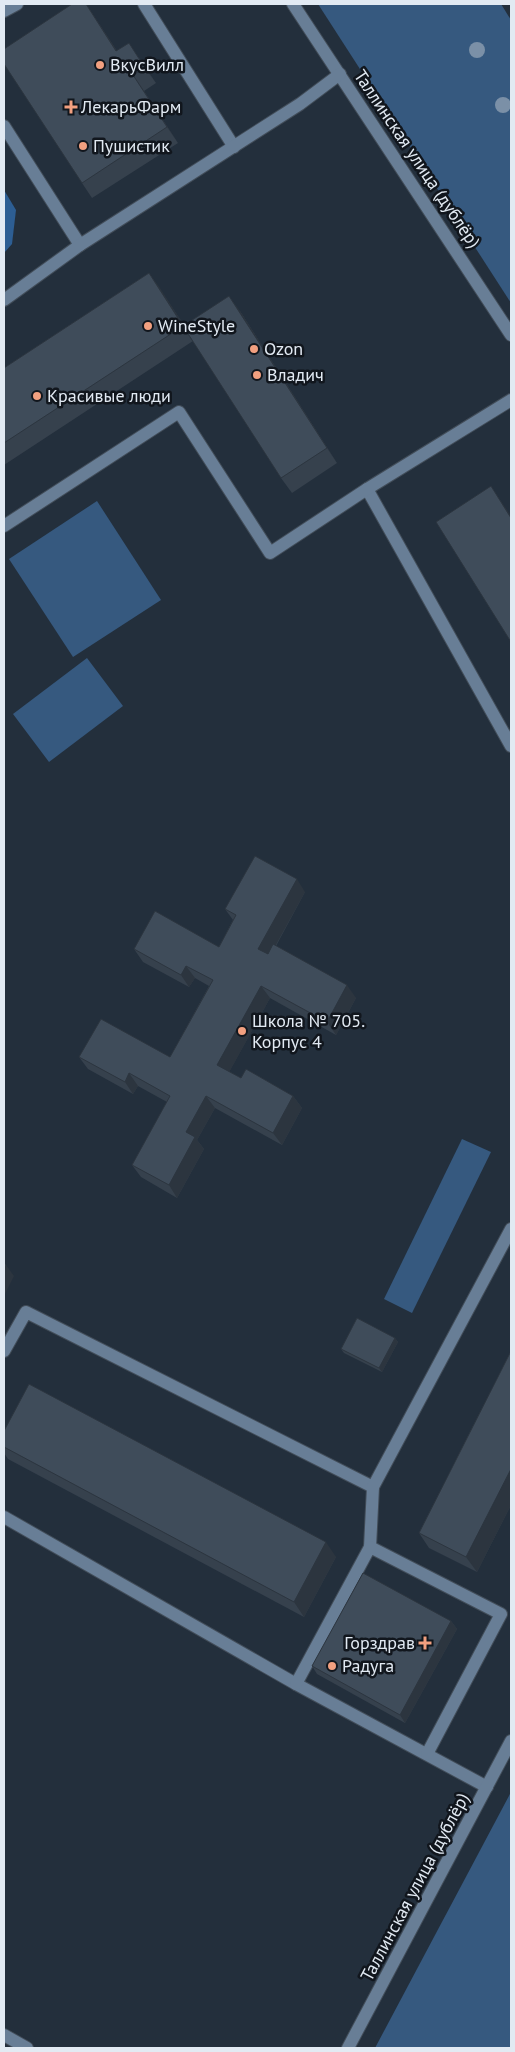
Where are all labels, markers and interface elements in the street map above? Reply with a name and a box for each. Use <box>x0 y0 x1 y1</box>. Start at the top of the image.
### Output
place label: ВкусВилл <box>110 53 184 76</box>
marker: ВкусВилл <box>94 59 106 71</box>
street label: Таллинская улица (дублёр) <box>349 65 486 252</box>
place label: ЛекарьФарм <box>80 95 181 118</box>
marker: ЛекарьФарм <box>65 101 77 113</box>
place label: Пушистик <box>93 134 170 157</box>
marker: Пушистик <box>77 140 89 152</box>
place label: WineStyle <box>158 314 235 337</box>
marker: WineStyle <box>142 320 154 332</box>
place label: Ozon <box>264 337 303 360</box>
marker: Ozon <box>248 343 260 355</box>
place label: Владич <box>267 363 324 386</box>
marker: Владич <box>251 369 263 381</box>
place label: Красивые люди <box>47 384 171 407</box>
marker: Красивые люди <box>31 390 43 402</box>
place label: Школа № 705. Корпус 4 <box>252 1009 365 1053</box>
marker: Школа № 705. Корпус 4 <box>236 1025 248 1037</box>
place label: Горздрав <box>344 1631 415 1654</box>
marker: Горздрав <box>419 1637 431 1649</box>
place label: Радуга <box>342 1654 394 1677</box>
marker: Радуга <box>326 1660 338 1672</box>
street label: Таллинская улица (дублёр) <box>355 1789 474 1985</box>

